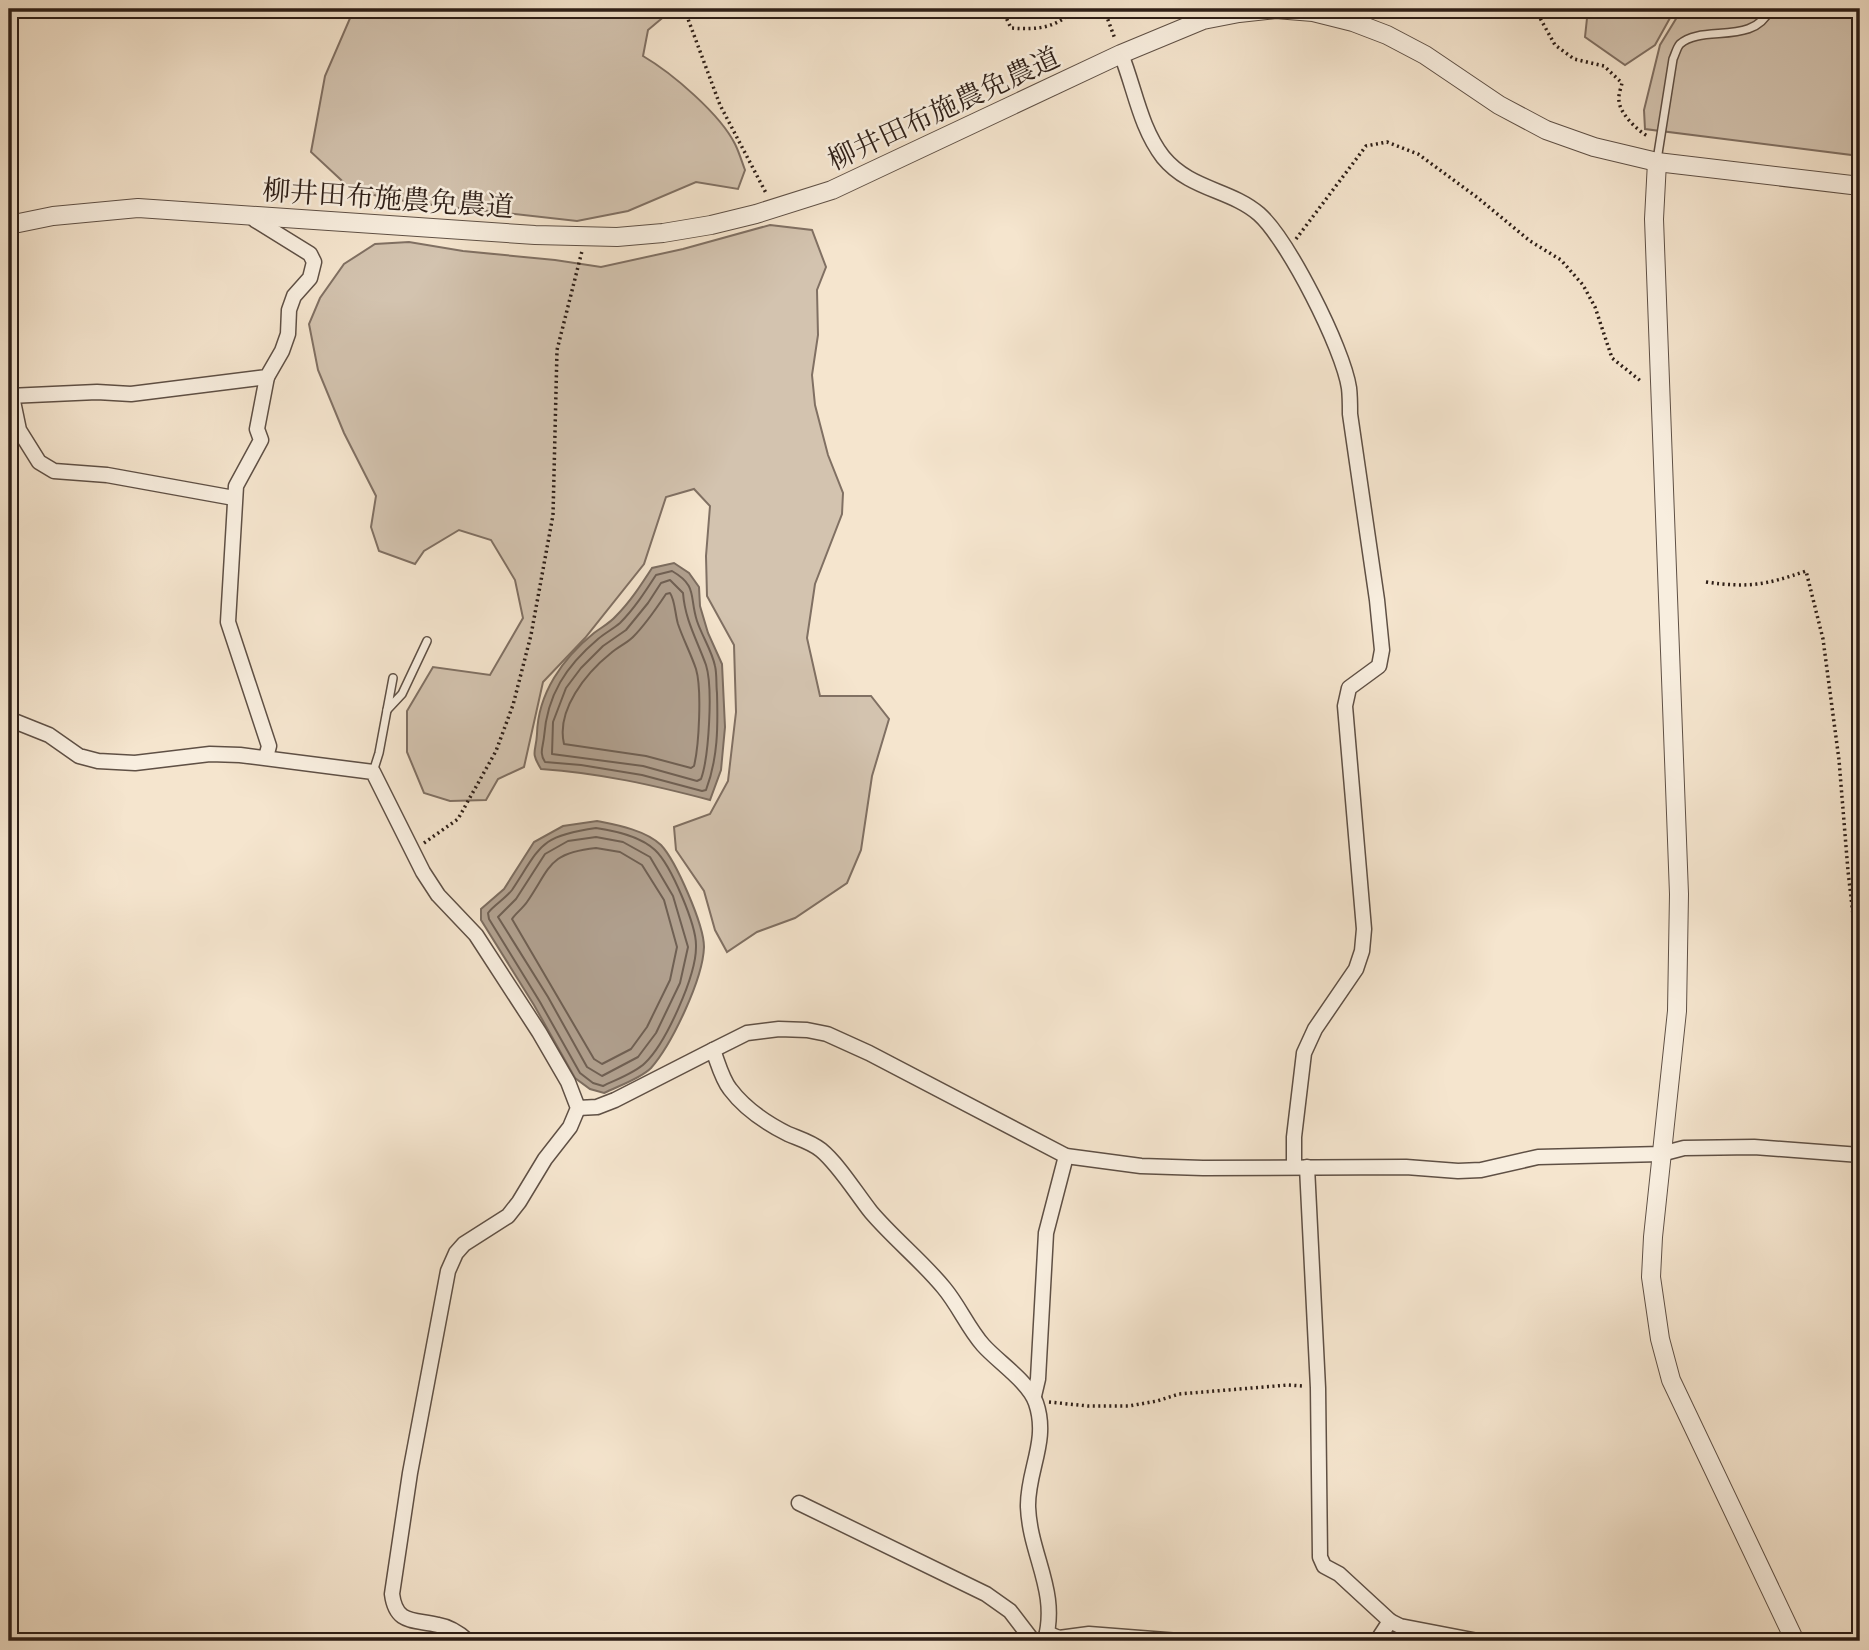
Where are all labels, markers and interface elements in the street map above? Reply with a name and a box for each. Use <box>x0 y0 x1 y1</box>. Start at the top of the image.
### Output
street label: 柳井田布施農免農道 <box>822 39 1066 179</box>
street label: 柳井田布施農免農道 <box>261 171 515 227</box>

